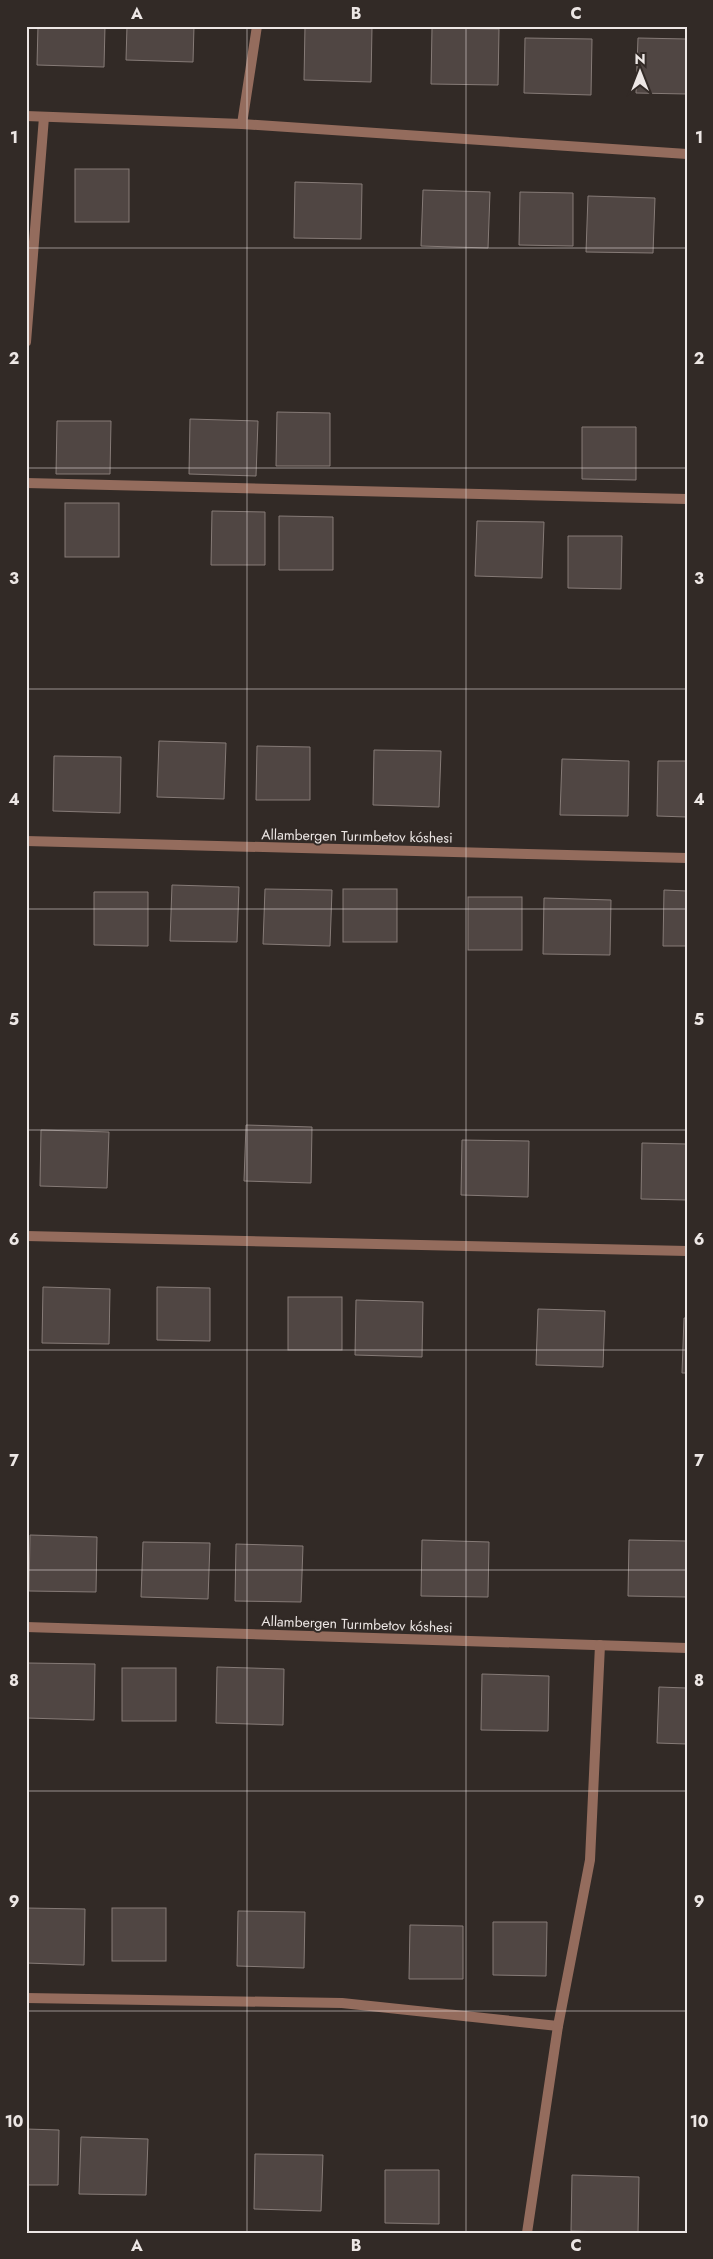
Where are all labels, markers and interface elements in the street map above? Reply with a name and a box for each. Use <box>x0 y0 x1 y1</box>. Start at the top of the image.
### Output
text: A <box>130 2 143 25</box>
text: B <box>351 2 361 25</box>
text: C <box>570 2 582 25</box>
north arrow <box>616 48 666 98</box>
text: N <box>634 49 646 69</box>
text: 1 <box>10 126 18 149</box>
text: 1 <box>695 126 703 149</box>
text: 2 <box>9 347 19 370</box>
text: 2 <box>694 347 704 370</box>
text: 3 <box>9 567 19 590</box>
text: 3 <box>694 567 704 590</box>
text: 4 <box>8 788 20 811</box>
text: 4 <box>693 788 705 811</box>
street label: Allambergen Turımbetov kóshesi <box>261 824 453 848</box>
text: 5 <box>9 1008 19 1031</box>
text: 5 <box>694 1008 704 1031</box>
text: 6 <box>9 1228 19 1251</box>
text: 6 <box>694 1228 704 1251</box>
text: 7 <box>9 1449 19 1472</box>
text: 7 <box>694 1449 704 1472</box>
street label: Allambergen Turımbetov kóshesi <box>261 1611 453 1637</box>
text: 8 <box>9 1669 19 1692</box>
text: 8 <box>694 1669 704 1692</box>
text: 9 <box>9 1890 19 1913</box>
text: 9 <box>694 1890 704 1913</box>
text: 10 <box>5 2110 23 2133</box>
text: 10 <box>690 2110 708 2133</box>
text: A <box>130 2234 143 2257</box>
text: B <box>351 2234 361 2257</box>
text: C <box>570 2234 582 2257</box>

